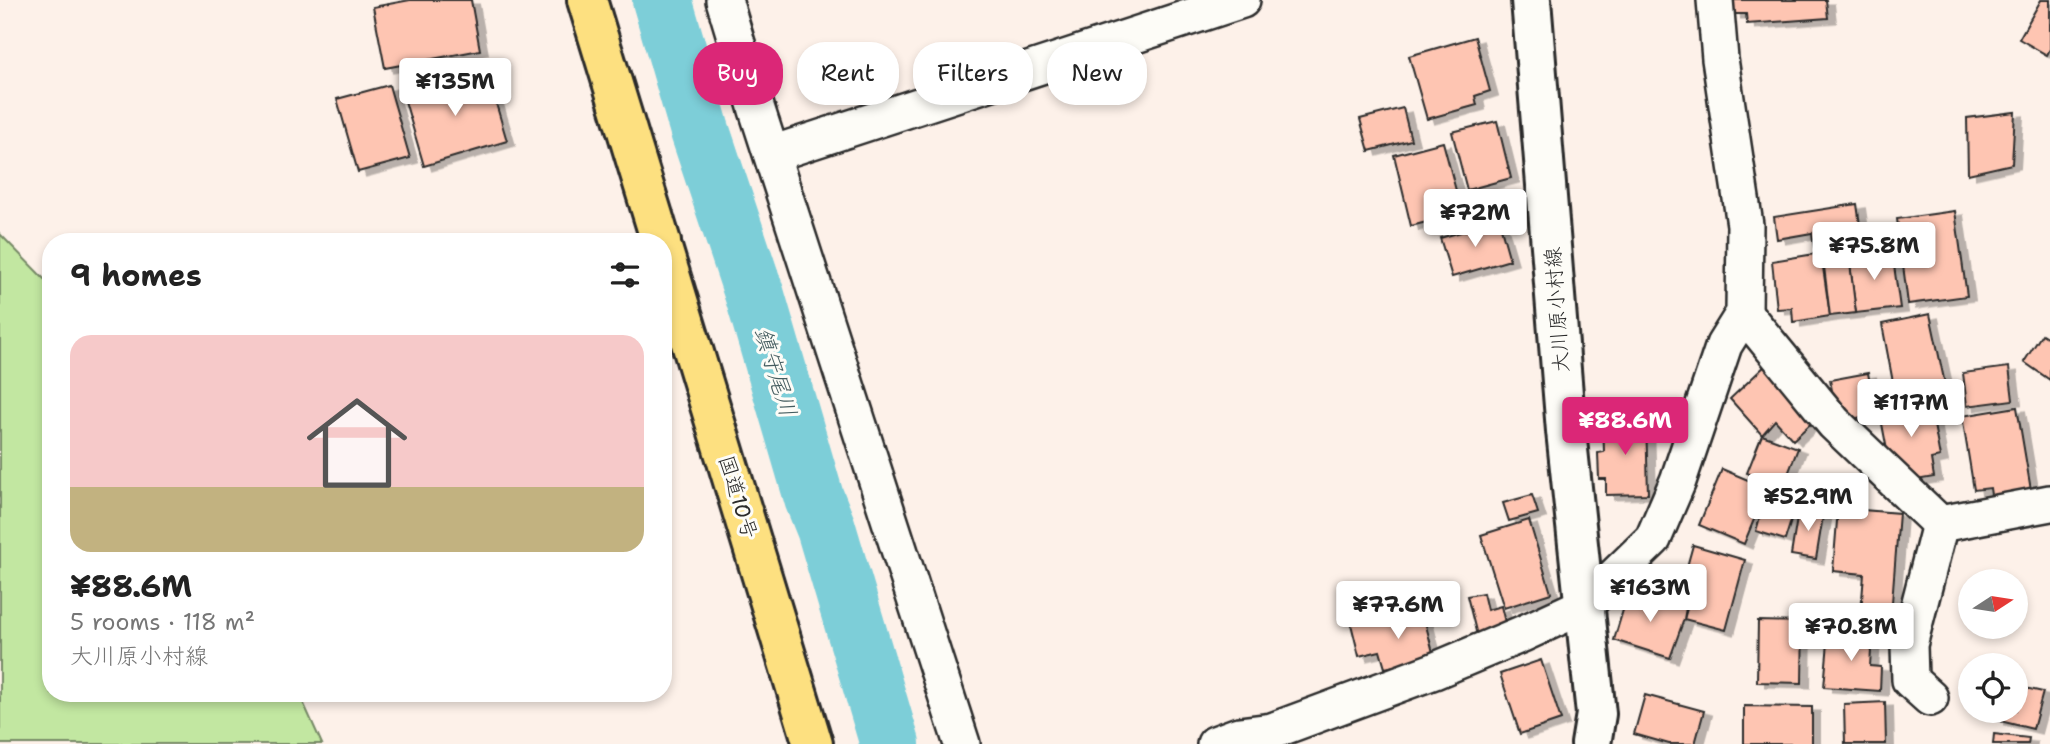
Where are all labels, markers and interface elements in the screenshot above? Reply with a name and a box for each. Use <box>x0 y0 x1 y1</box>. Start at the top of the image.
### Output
chip: Buy <box>693 42 783 105</box>
chip: Rent <box>797 42 899 105</box>
chip: Filters <box>913 42 1033 105</box>
chip: New <box>1047 42 1147 105</box>
pin: ¥135M <box>406 58 504 118</box>
text: ¥135M <box>415 66 495 96</box>
pin: ¥72M <box>1434 190 1516 249</box>
text: ¥72M <box>1440 197 1510 227</box>
pin: ¥75.8M <box>1817 222 1931 282</box>
text: ¥75.8M <box>1828 230 1920 260</box>
street label: 大川原小村線 <box>1539 246 1575 374</box>
text: 9 homes <box>70 255 202 296</box>
icon: filters <box>606 256 644 294</box>
water label: 鎮守尾川 <box>748 324 804 420</box>
icon: home <box>294 380 420 506</box>
pin: ¥117M <box>1862 380 1960 439</box>
text: ¥117M <box>1873 387 1949 417</box>
pin: ¥88.6M <box>1568 398 1682 457</box>
text: ¥88.6M <box>1578 405 1672 435</box>
street label: 国道10号 <box>712 452 764 542</box>
pin: ¥52.9M <box>1751 474 1865 533</box>
text: ¥52.9M <box>1763 481 1853 511</box>
pin: ¥163M <box>1601 564 1699 624</box>
text: ¥88.6M <box>70 566 192 607</box>
north arrow <box>1958 569 2028 639</box>
map controls <box>1958 569 2028 723</box>
text: ¥163M <box>1610 572 1690 602</box>
pin: ¥77.6M <box>1341 582 1455 641</box>
text: ¥77.6M <box>1352 589 1444 619</box>
pin: ¥70.8M <box>1794 604 1908 663</box>
text: 5 rooms · 118 m² <box>70 607 255 637</box>
text: ¥70.8M <box>1805 611 1897 641</box>
text: 大川原小村線 <box>70 641 208 671</box>
button: locate <box>1958 653 2028 723</box>

